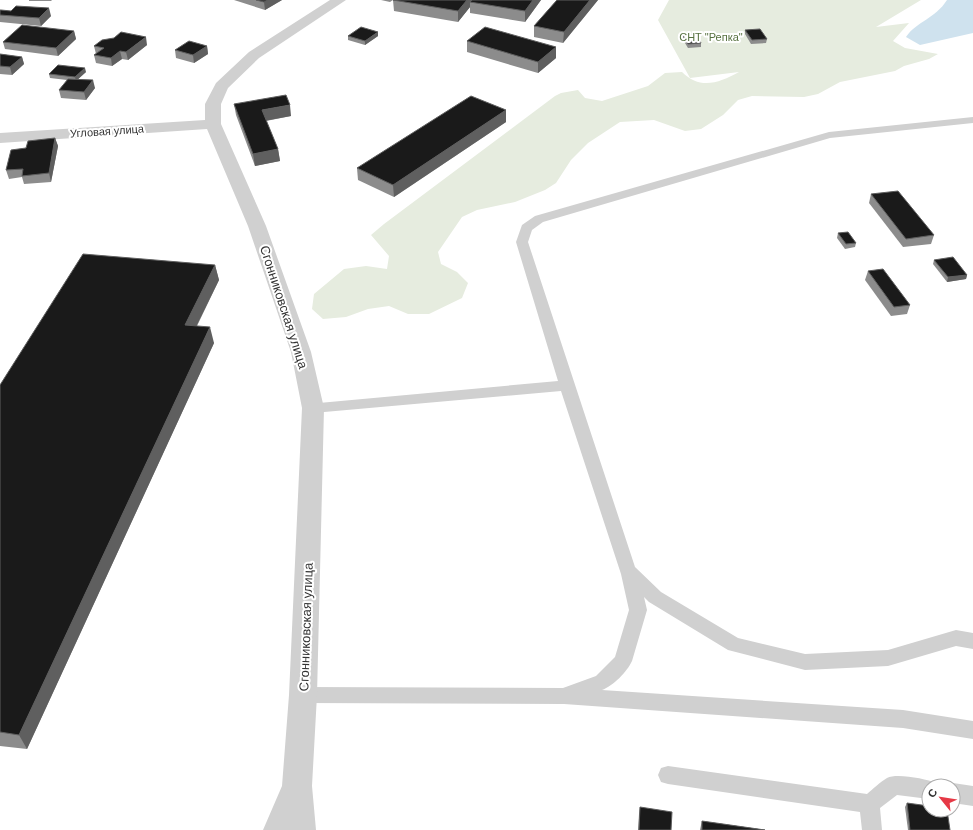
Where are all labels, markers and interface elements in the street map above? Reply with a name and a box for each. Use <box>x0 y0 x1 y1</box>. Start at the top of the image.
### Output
park label: СНТ "Репка" <box>679 31 743 43</box>
street label: Угловая улица <box>70 122 145 140</box>
street label: Сгонниковская улица <box>257 244 311 371</box>
street label: Сгонниковская улица <box>296 562 316 692</box>
north arrow <box>921 778 961 818</box>
text: С <box>925 787 940 799</box>

